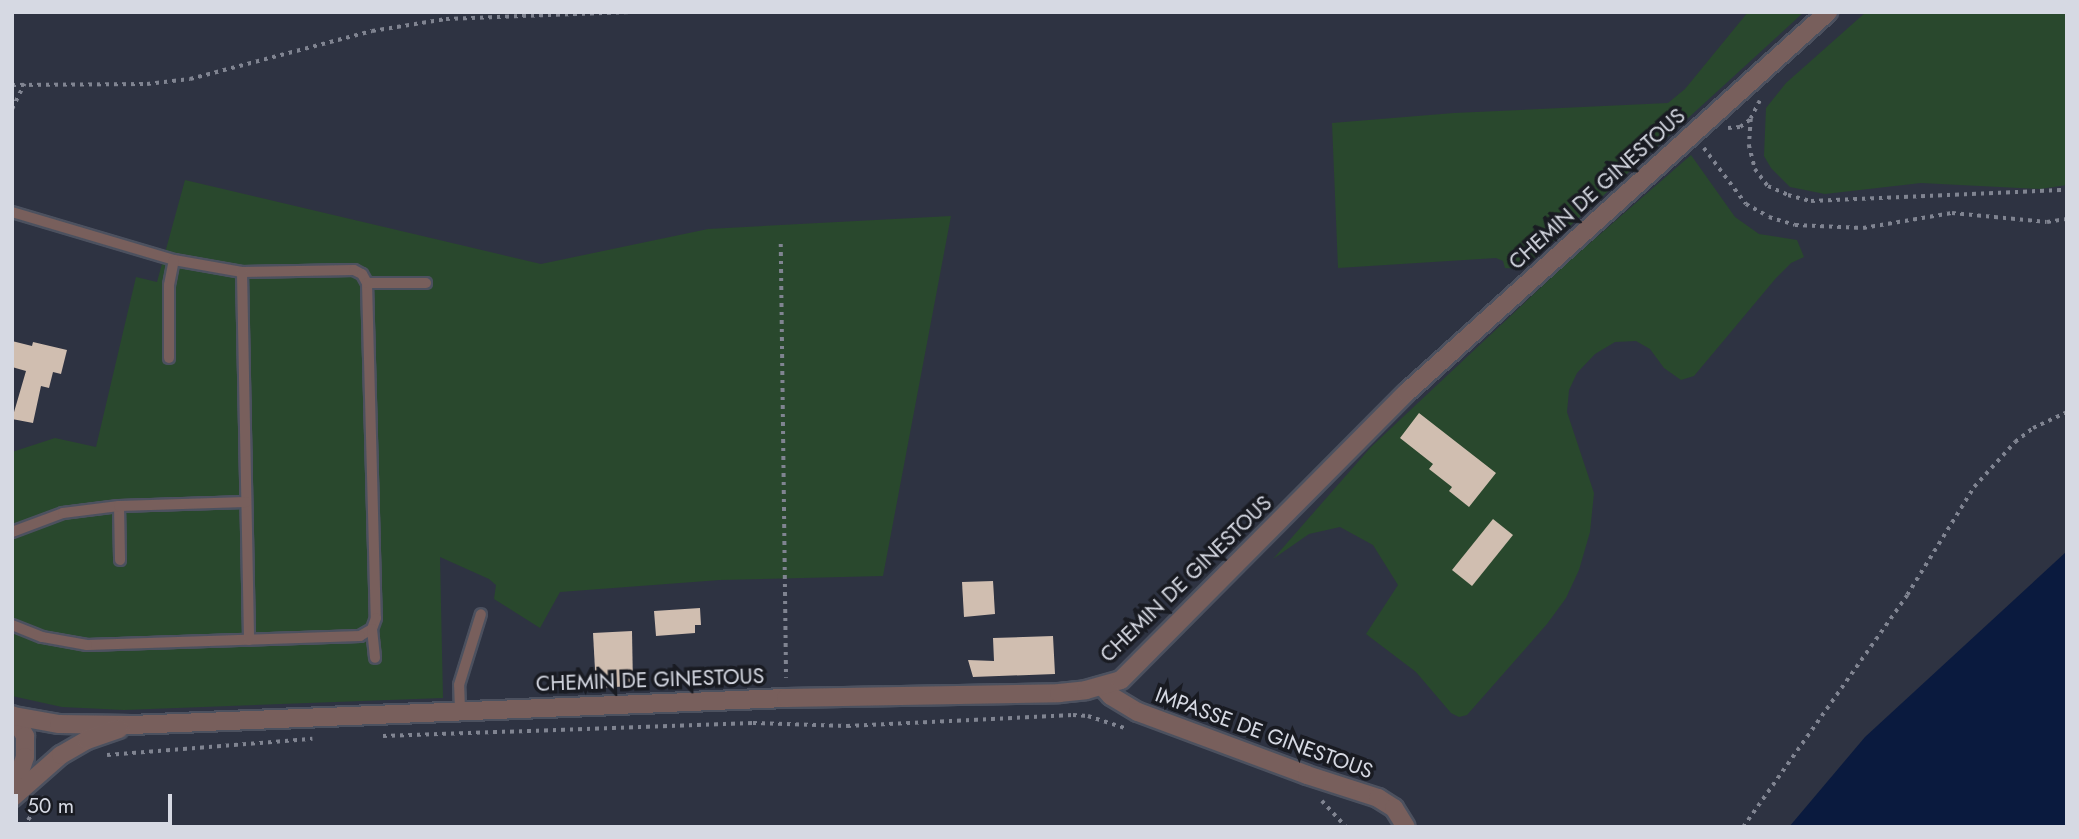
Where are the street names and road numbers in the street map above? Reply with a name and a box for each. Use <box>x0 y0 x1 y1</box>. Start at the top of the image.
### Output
street label: CHEMIN DE GINESTOUS <box>1504 103 1690 275</box>
street label: CHEMIN DE GINESTOUS <box>1095 491 1277 667</box>
street label: CHEMIN DE GINESTOUS <box>535 663 765 697</box>
street label: IMPASSE DE GINESTOUS <box>1152 682 1376 784</box>

